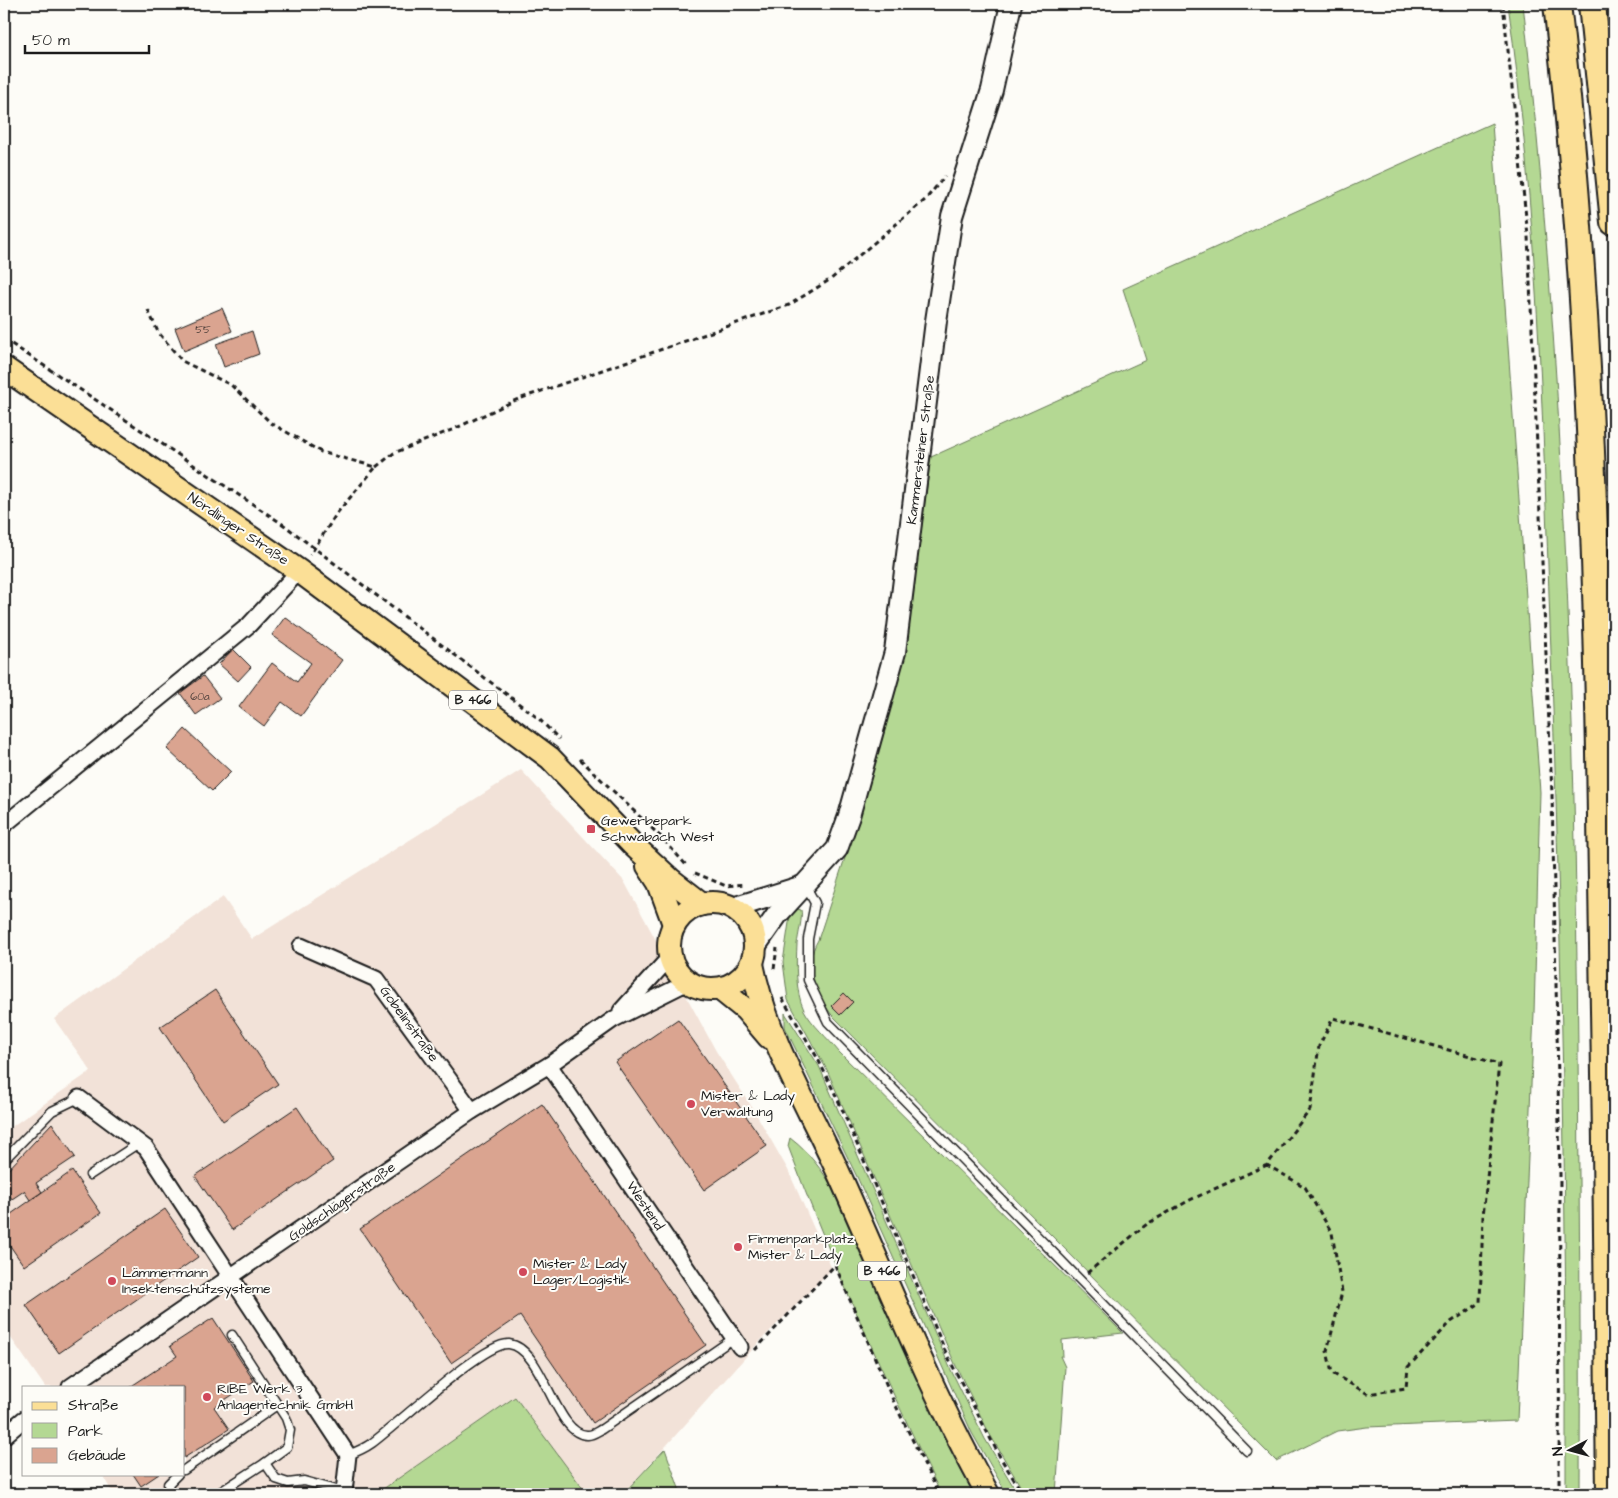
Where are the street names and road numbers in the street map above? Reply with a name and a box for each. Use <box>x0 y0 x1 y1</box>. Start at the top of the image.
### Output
street label: Kammersteiner Straße <box>902 374 940 526</box>
street label: Nördlinger Straße <box>183 488 293 571</box>
road number: B 466 <box>449 690 497 710</box>
street label: Gobelinstraße <box>375 982 444 1066</box>
street label: Goldschlägerstraße <box>284 1157 400 1247</box>
street label: Westend <box>621 1178 669 1234</box>
road number: B 466 <box>858 1262 906 1280</box>

